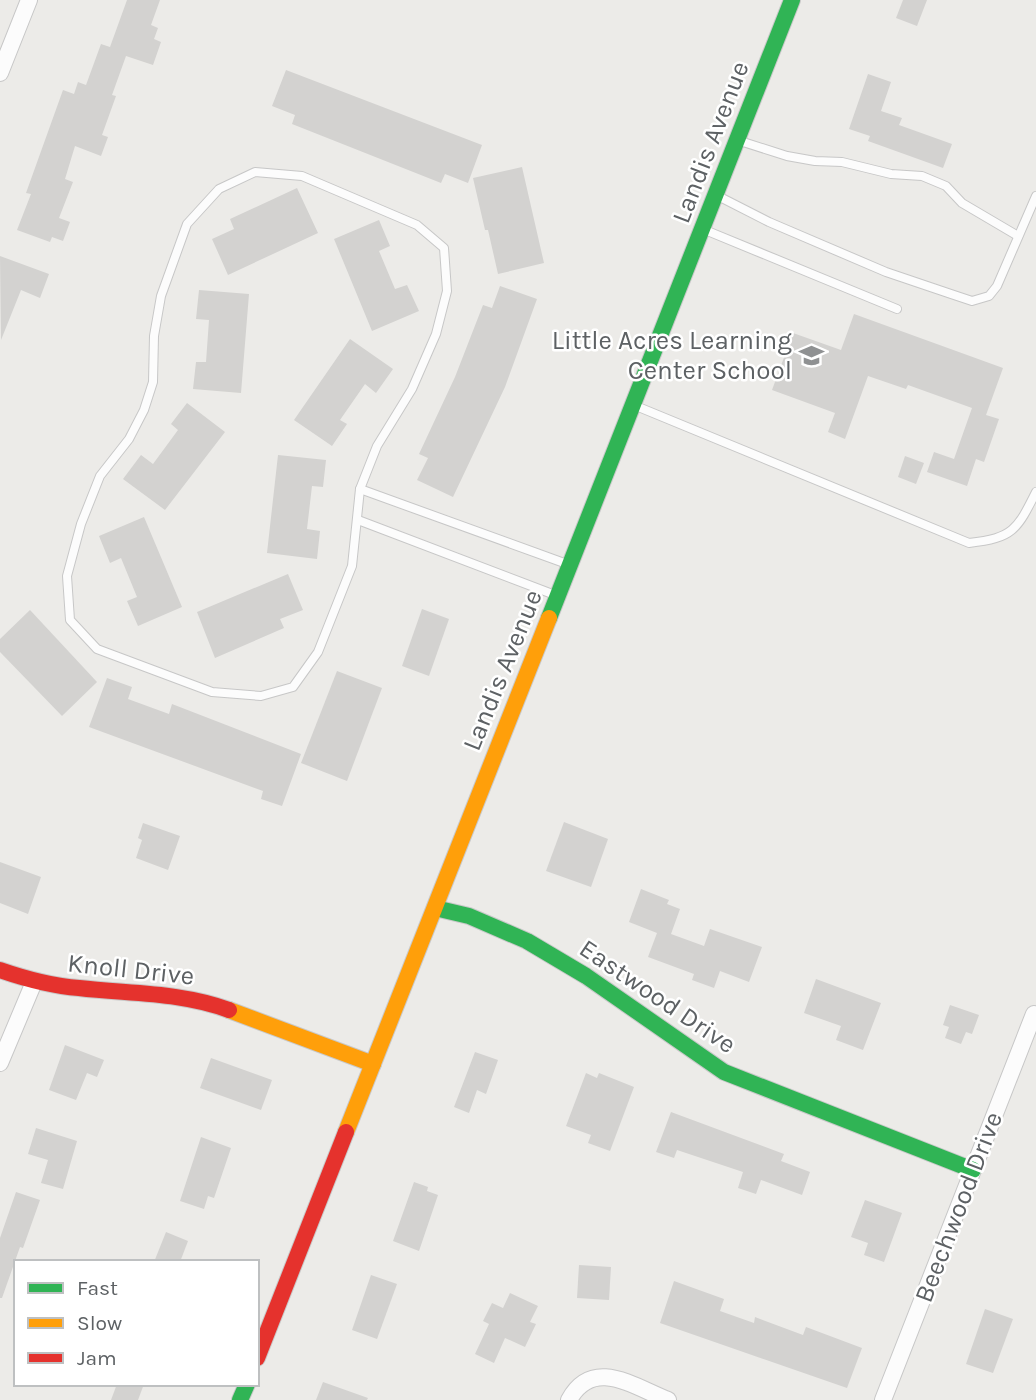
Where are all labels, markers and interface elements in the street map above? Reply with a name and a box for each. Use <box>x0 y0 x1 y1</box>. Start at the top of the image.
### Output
street label: Landis Avenue <box>665 57 756 227</box>
place label: Little Acres Learning Center School <box>552 325 792 386</box>
school or university icon: Little Acres Learning Center School <box>798 341 826 369</box>
street label: Landis Avenue <box>456 585 549 755</box>
street label: Eastwood Drive <box>574 933 742 1060</box>
street label: Knoll Drive <box>66 947 196 992</box>
street label: Beechwood Drive <box>908 1108 1009 1307</box>
legend <box>14 1260 259 1386</box>
text: Fast <box>77 1276 118 1300</box>
text: Slow <box>77 1311 122 1335</box>
text: Jam <box>77 1346 117 1370</box>

